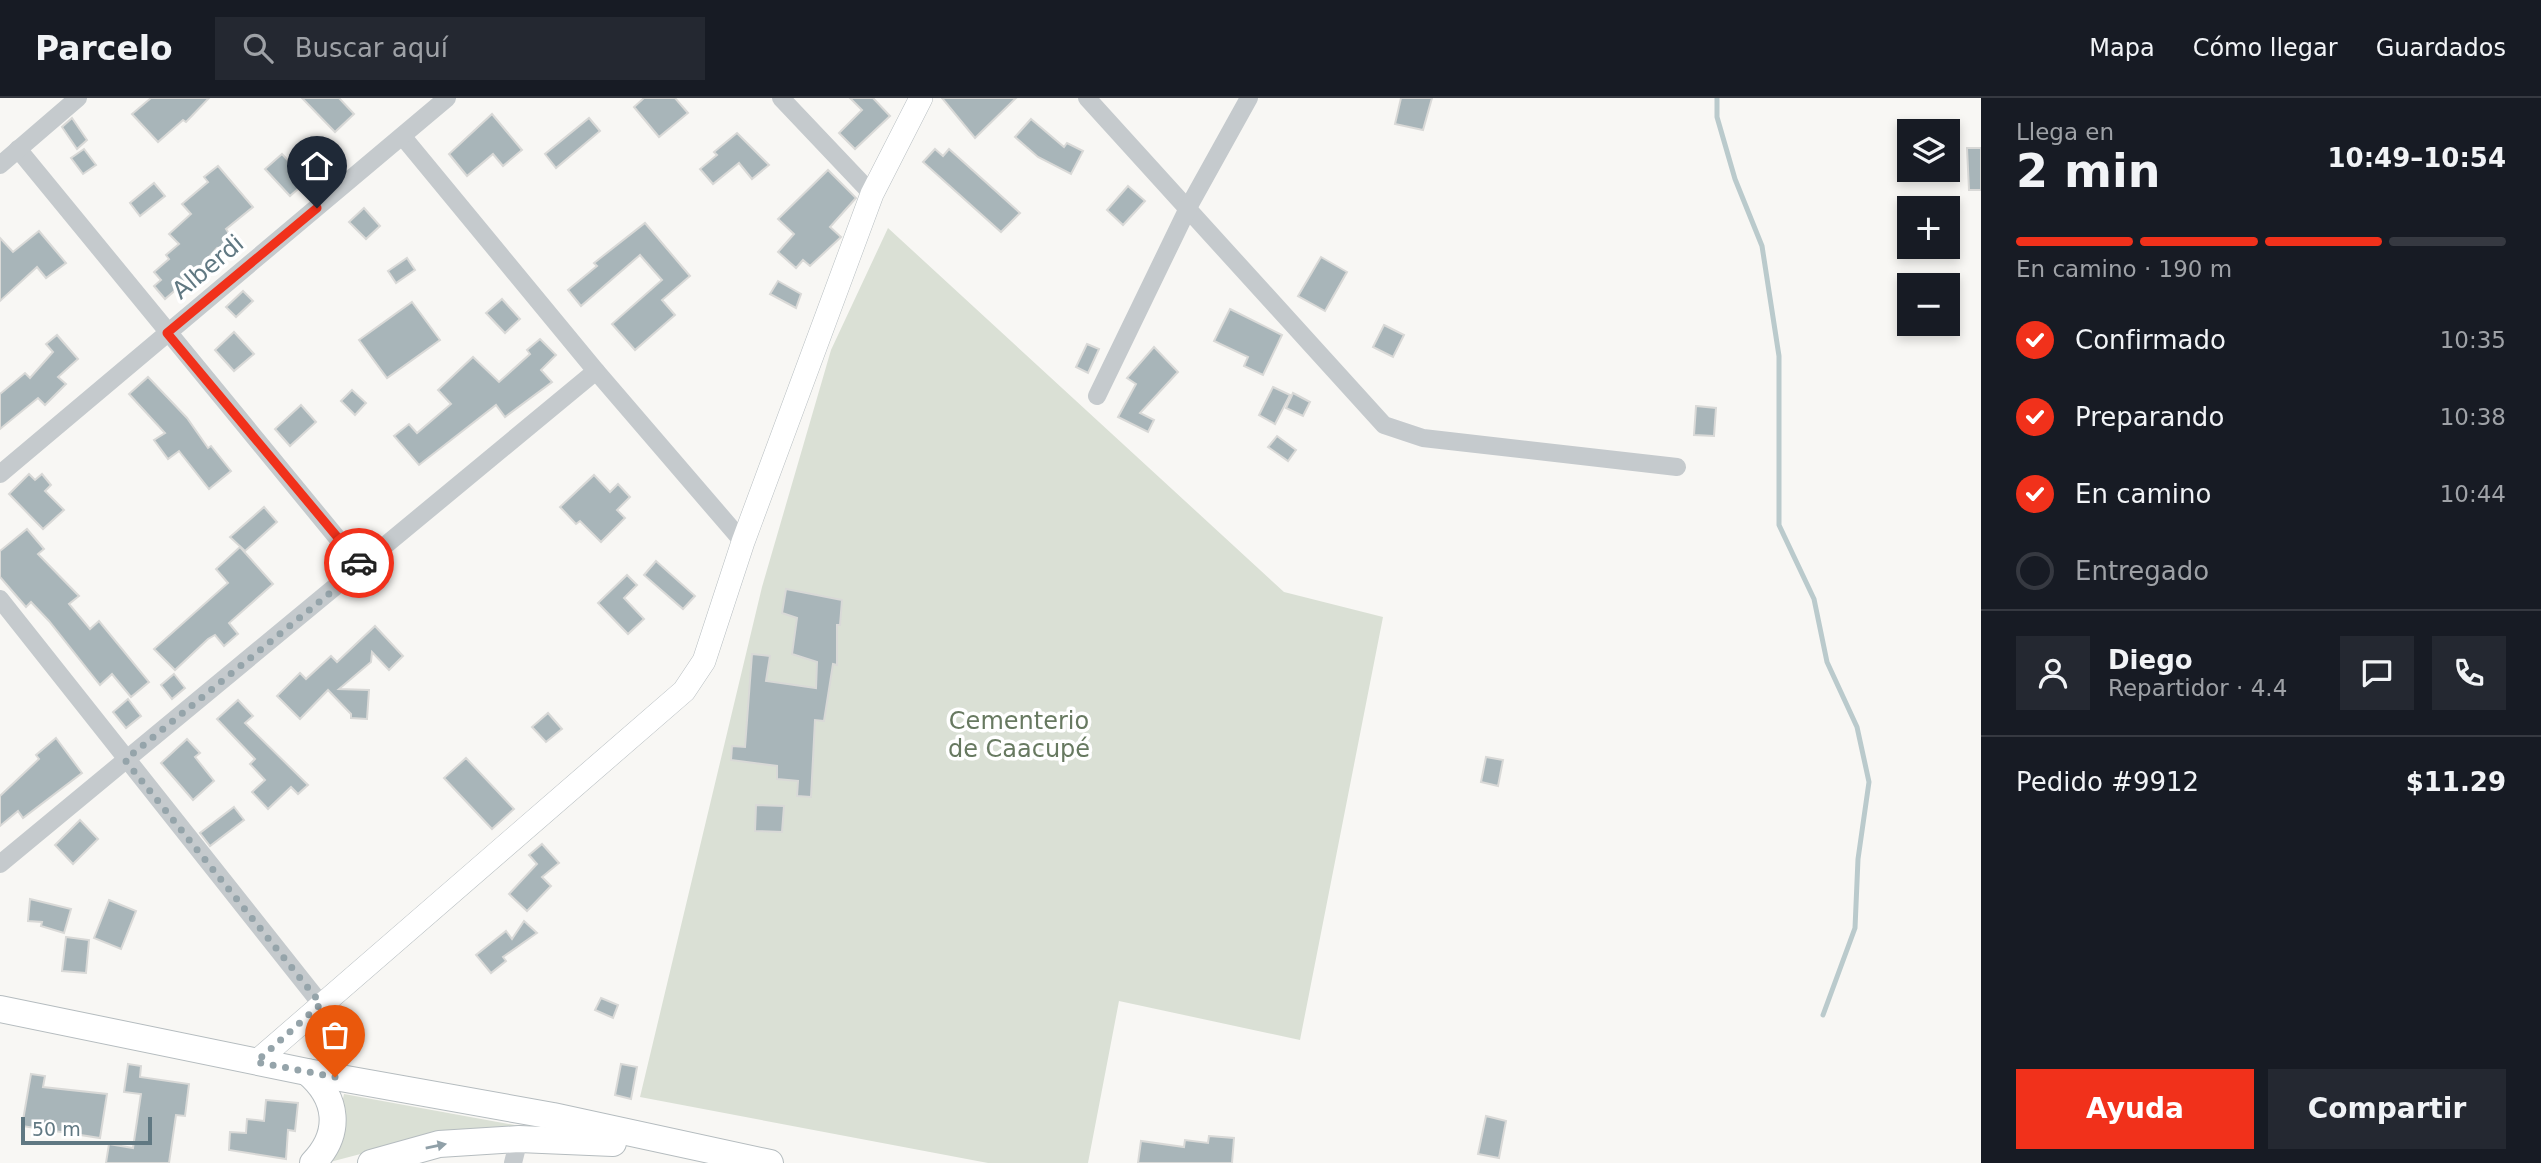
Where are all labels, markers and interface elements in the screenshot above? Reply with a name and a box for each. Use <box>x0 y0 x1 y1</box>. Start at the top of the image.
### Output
search box <box>215 17 705 80</box>
text: Parcelo <box>35 29 173 68</box>
icon: search <box>239 29 277 67</box>
text: Buscar aquí <box>295 33 448 63</box>
text: Mapa <box>2089 34 2155 62</box>
text: Cómo llegar <box>2193 34 2338 62</box>
text: Guardados <box>2376 34 2506 62</box>
map controls <box>1897 119 1960 336</box>
button: layers <box>1897 119 1960 182</box>
text: Llega en <box>2016 119 2114 145</box>
pin <box>287 136 347 208</box>
text: 10:49–10:54 <box>2327 143 2506 173</box>
text: 2 min <box>2016 144 2160 198</box>
icon: home <box>298 147 336 185</box>
button: + <box>1897 196 1960 259</box>
street label: Alberdi <box>167 229 249 305</box>
text: En camino · 190 m <box>2016 256 2232 282</box>
button: − <box>1897 273 1960 336</box>
icon: check <box>2016 321 2054 359</box>
text: Confirmado <box>2075 325 2226 355</box>
text: 10:35 <box>2440 327 2506 353</box>
icon: check <box>2016 398 2054 436</box>
text: Preparando <box>2075 402 2224 432</box>
text: 10:38 <box>2440 404 2506 430</box>
icon: check <box>2016 475 2054 513</box>
text: En camino <box>2075 479 2211 509</box>
text: 10:44 <box>2440 481 2506 507</box>
courier <box>324 528 394 598</box>
icon: car <box>340 544 378 582</box>
text: Entregado <box>2075 556 2209 586</box>
button: person <box>2016 636 2090 710</box>
button: chat <box>2340 636 2414 710</box>
button: phone <box>2432 636 2506 710</box>
text: Diego <box>2108 645 2193 675</box>
text: Repartidor · 4.4 <box>2108 675 2287 701</box>
park label: Cementerio de Caacupé <box>948 707 1090 763</box>
text: Pedido #9912 <box>2016 767 2199 797</box>
text: $11.29 <box>2406 767 2506 797</box>
pin <box>305 1005 365 1077</box>
icon: bag <box>316 1016 354 1054</box>
button: Ayuda <box>2016 1069 2254 1149</box>
button: Compartir <box>2268 1069 2506 1149</box>
scale bar <box>21 1114 152 1146</box>
text: 50 m <box>32 1118 81 1140</box>
one-way arrow <box>425 1140 447 1151</box>

